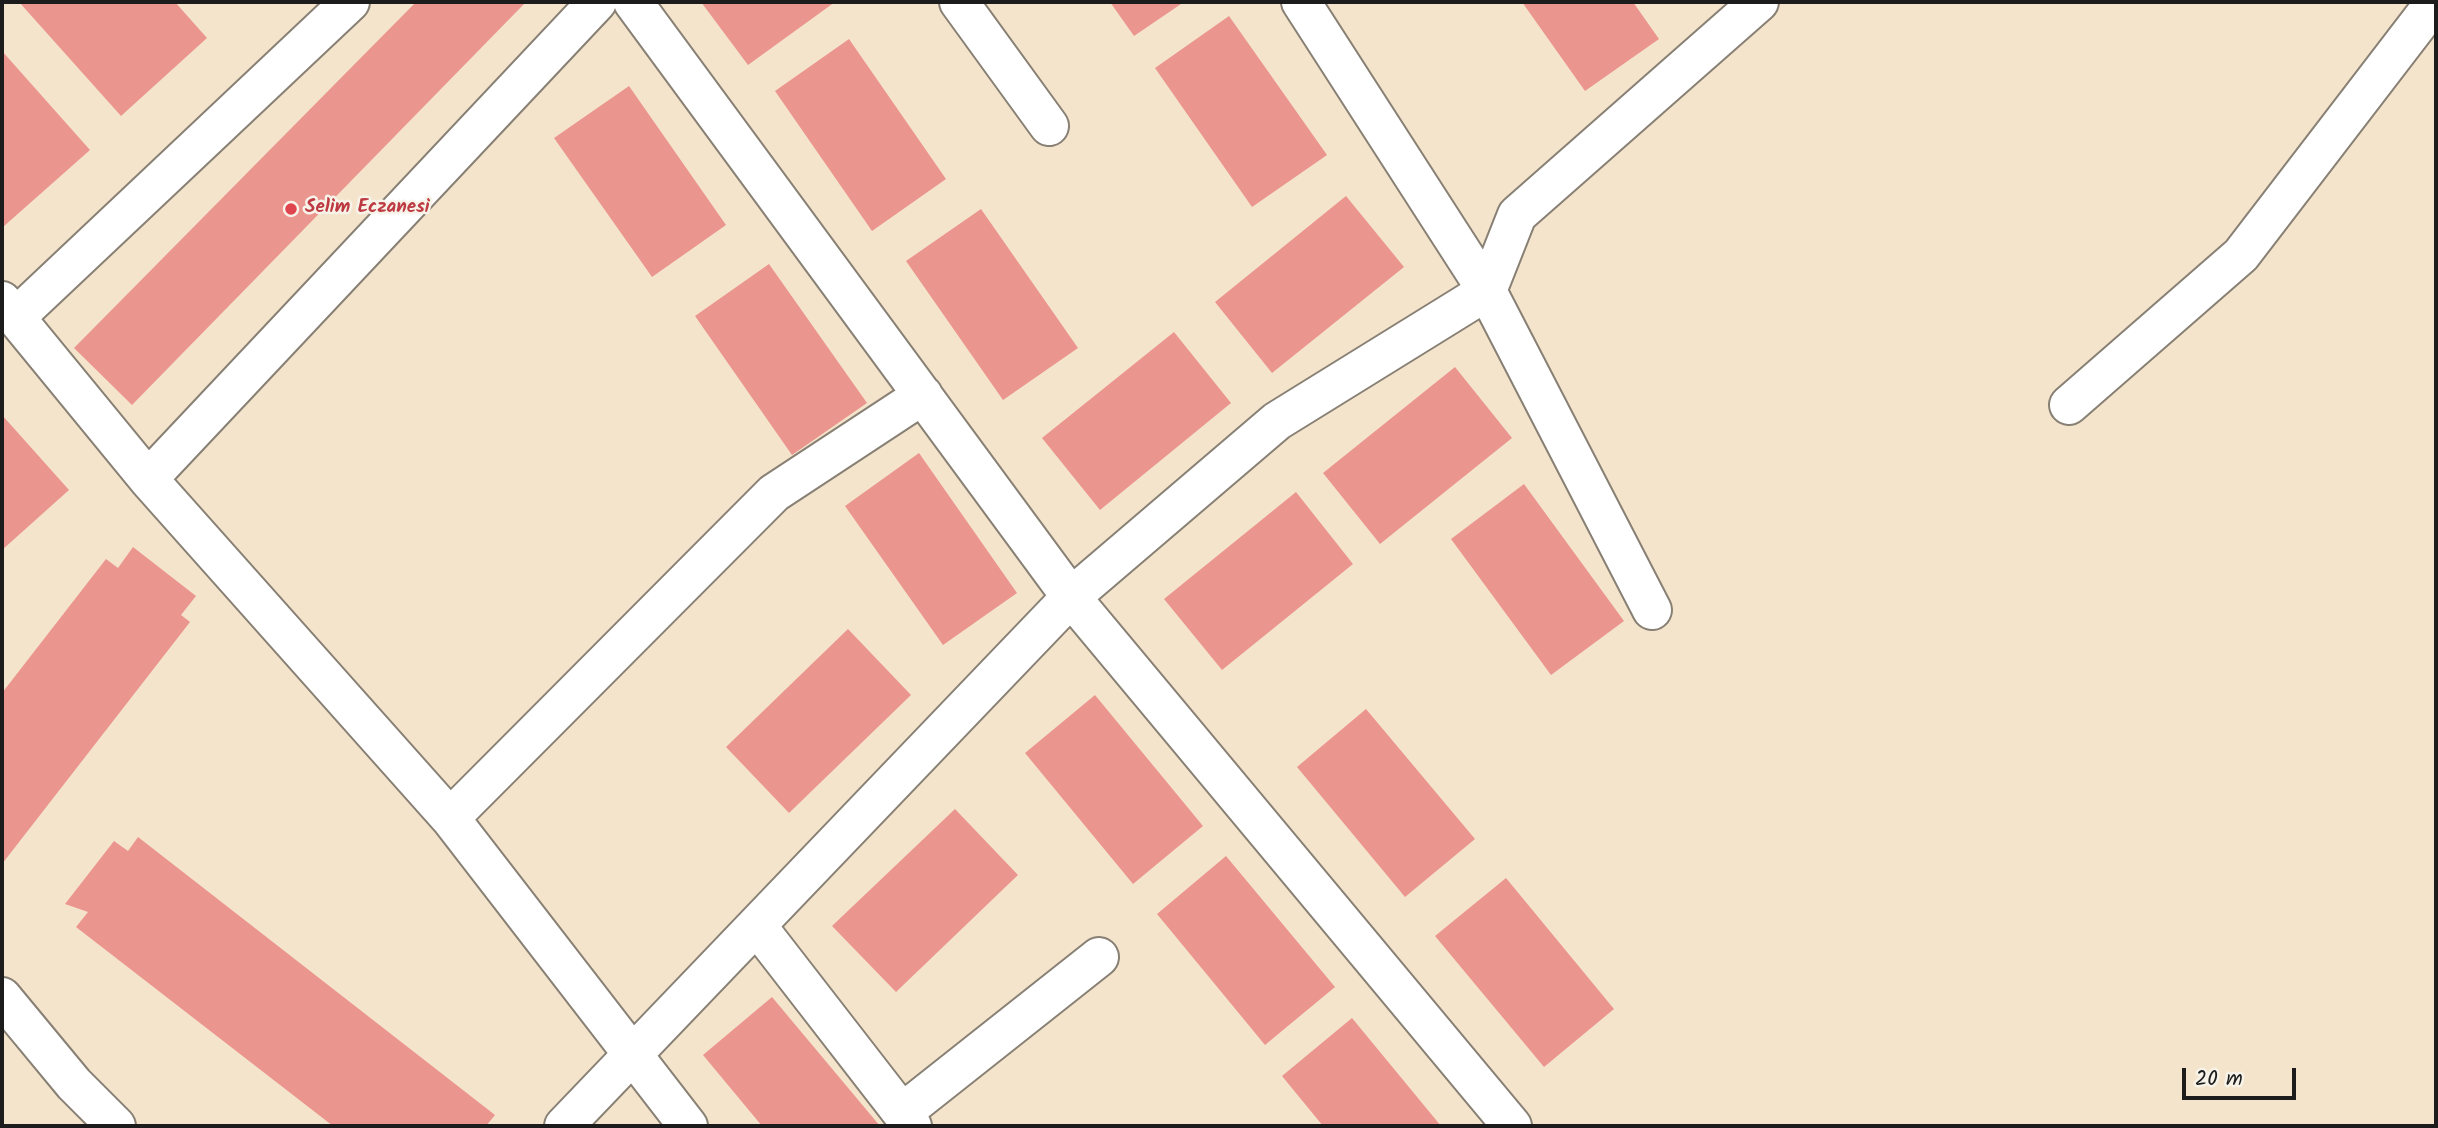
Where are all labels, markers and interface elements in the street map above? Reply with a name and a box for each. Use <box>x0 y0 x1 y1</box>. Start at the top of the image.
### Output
place label: Selim Eczanesi <box>305 198 430 220</box>
marker: Selim Eczanesi <box>283 201 299 217</box>
scale bar <box>2186 1054 2300 1098</box>
text: 20 m <box>2195 1063 2243 1096</box>

